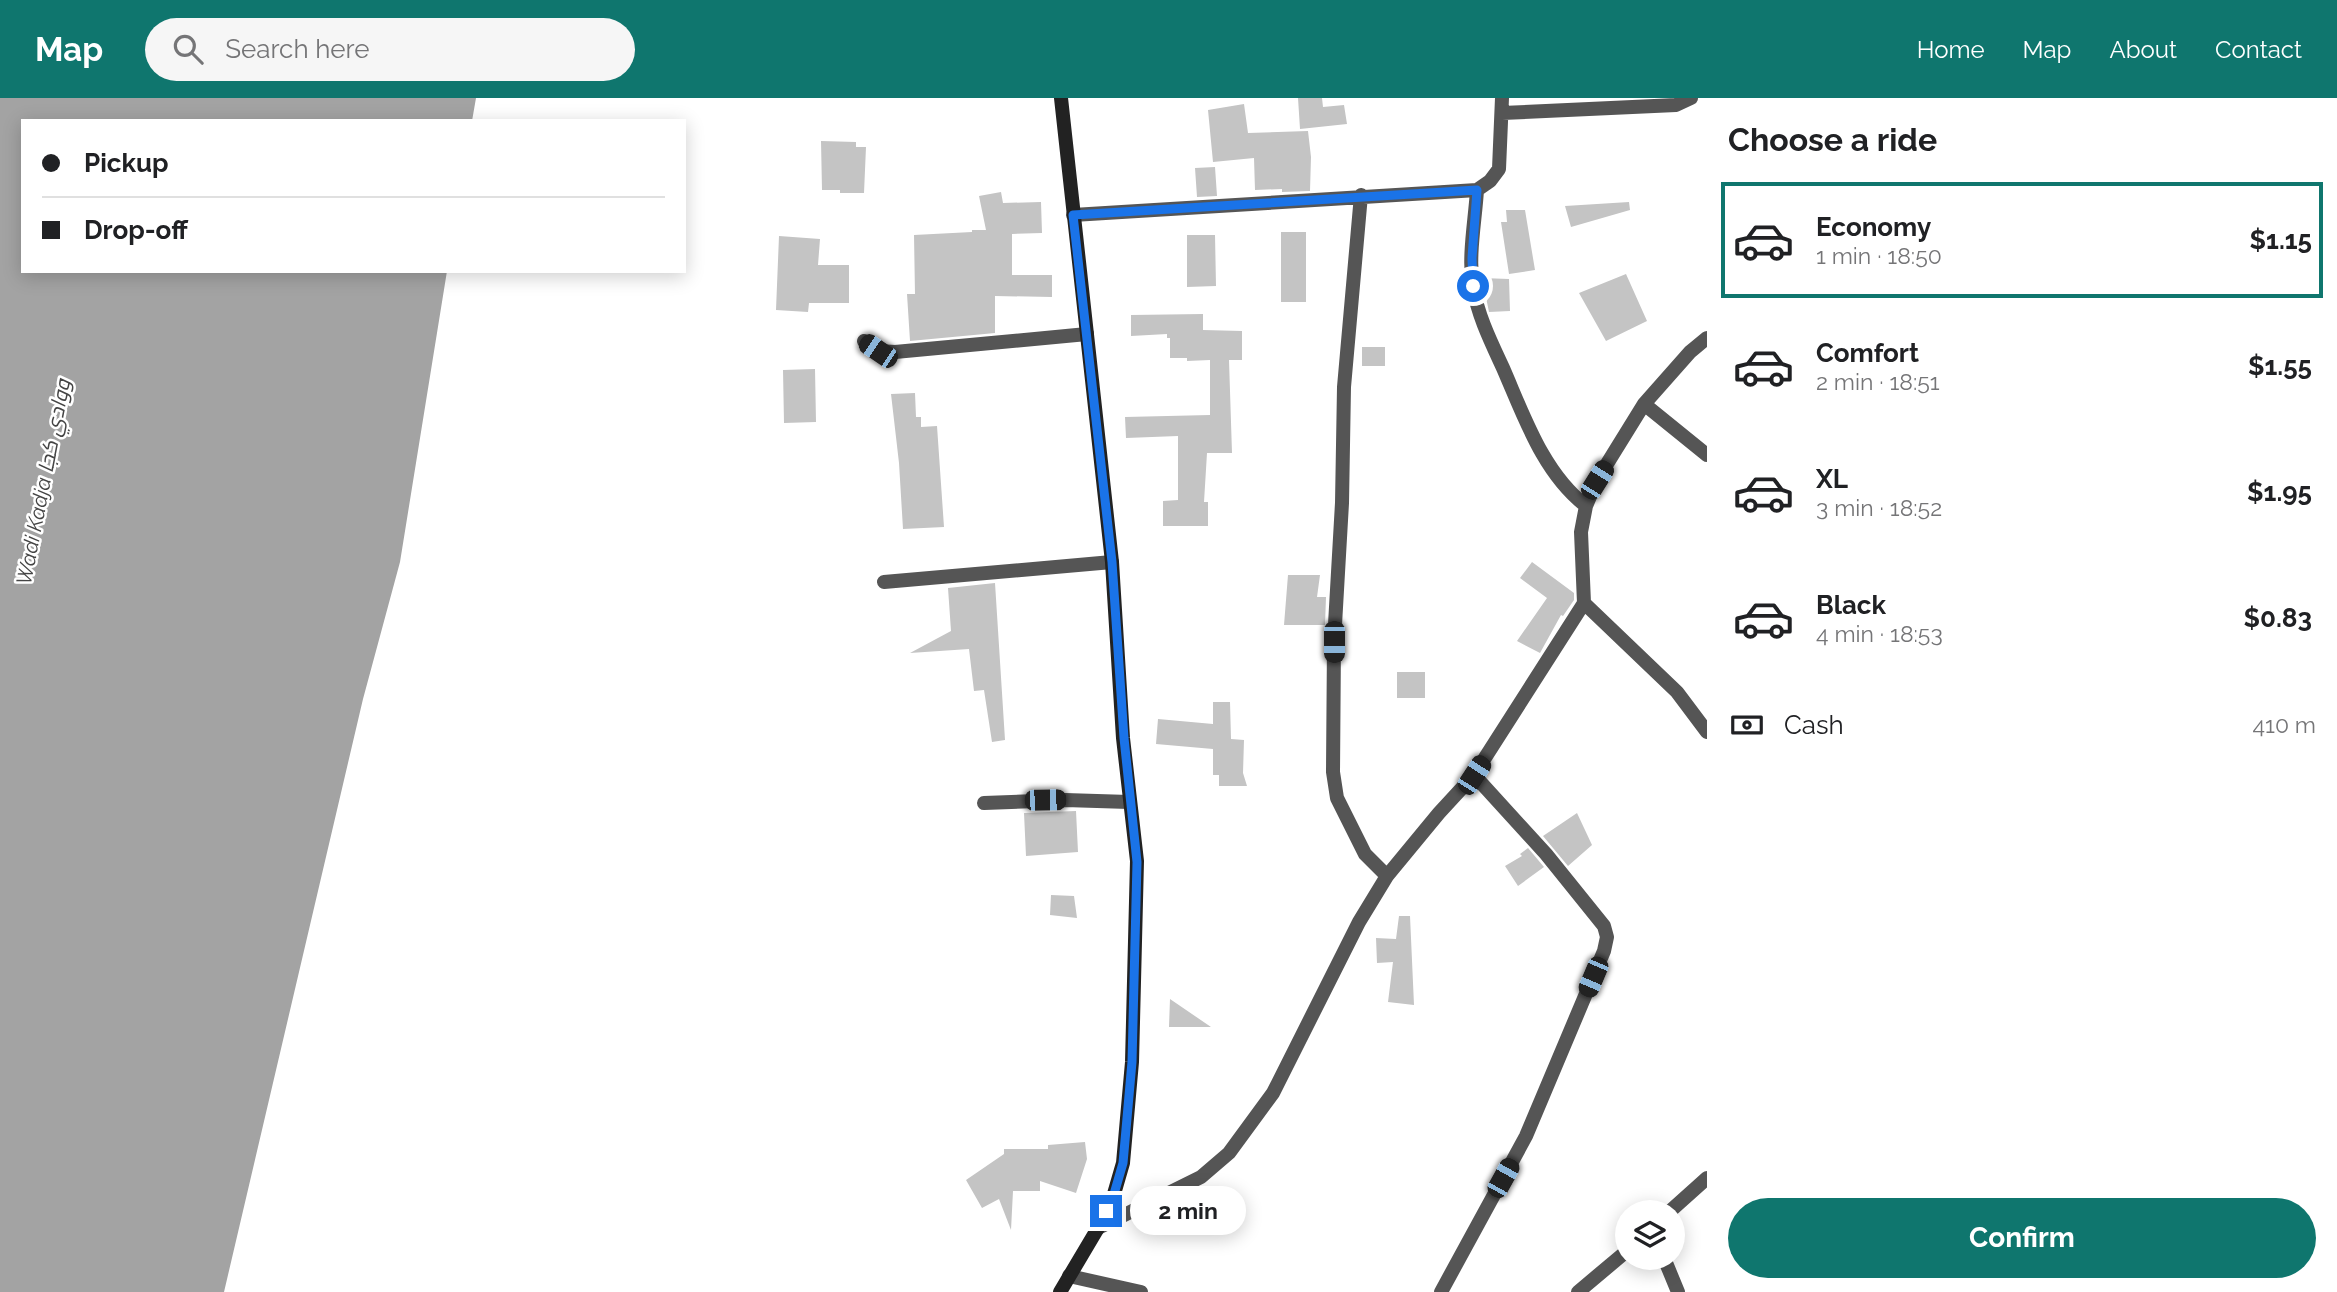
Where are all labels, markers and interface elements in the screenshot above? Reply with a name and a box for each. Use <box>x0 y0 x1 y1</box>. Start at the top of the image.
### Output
search box <box>145 18 635 81</box>
text: Map <box>35 30 103 69</box>
icon: search <box>169 30 207 68</box>
text: Search here <box>225 34 370 64</box>
text: Home <box>1917 35 1985 64</box>
text: Map <box>2023 35 2071 64</box>
text: About <box>2109 35 2177 64</box>
text: Contact <box>2215 35 2302 64</box>
text: Choose a ride <box>1728 121 1937 158</box>
text: Pickup <box>84 148 169 178</box>
icon: car <box>1732 209 1795 272</box>
text: Economy <box>1816 212 1931 242</box>
text: Drop-off <box>84 215 188 245</box>
text: $1.15 <box>2250 225 2312 255</box>
text: 1 min · 18:50 <box>1816 242 1942 269</box>
route start <box>1457 270 1489 302</box>
car <box>855 331 902 371</box>
icon: car <box>1732 335 1795 398</box>
text: Comfort <box>1816 338 1919 368</box>
text: $1.55 <box>2248 351 2312 381</box>
text: 2 min · 18:51 <box>1816 368 1940 395</box>
water label: Wadi Kadja ووادي كجا <box>11 376 80 588</box>
car <box>1577 457 1618 503</box>
icon: car <box>1732 461 1795 524</box>
text: XL <box>1816 464 1848 494</box>
text: $1.95 <box>2247 477 2312 507</box>
text: 3 min · 18:52 <box>1816 494 1942 521</box>
icon: car <box>1732 587 1795 650</box>
text: Black <box>1816 590 1886 620</box>
text: $0.83 <box>2243 603 2312 633</box>
text: 4 min · 18:53 <box>1816 620 1943 647</box>
car <box>1324 621 1345 663</box>
icon: cash <box>1728 706 1766 744</box>
text: Cash <box>1784 710 1844 740</box>
text: 410 m <box>2253 711 2316 738</box>
car <box>1454 752 1495 798</box>
car <box>1024 789 1067 811</box>
car <box>1576 954 1611 1000</box>
car <box>1484 1155 1523 1201</box>
callout: 2 min <box>1130 1186 1246 1236</box>
route end <box>1090 1195 1122 1227</box>
text: 2 min <box>1158 1197 1218 1224</box>
button: Confirm <box>1728 1198 2316 1278</box>
map controls <box>1615 1200 1685 1270</box>
button: layers <box>1615 1200 1685 1270</box>

